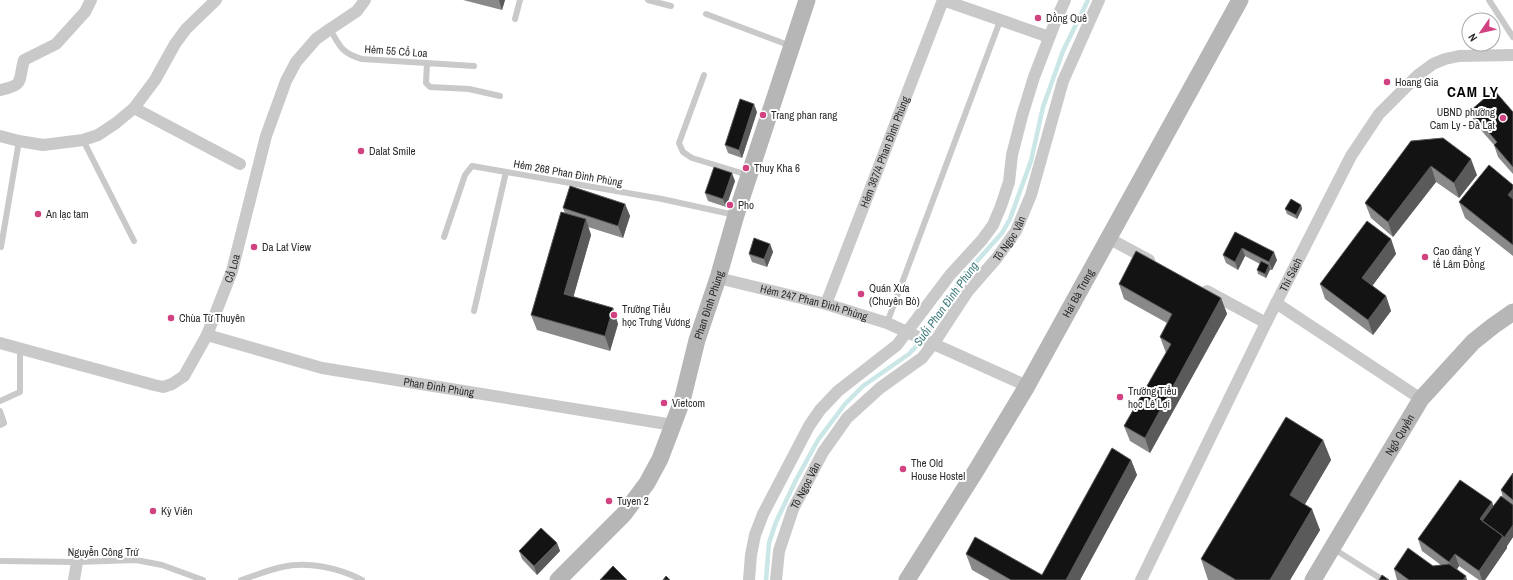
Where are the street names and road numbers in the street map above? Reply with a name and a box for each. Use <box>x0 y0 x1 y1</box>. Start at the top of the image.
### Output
street label: Hẻm 55 Cổ Loa <box>364 42 428 60</box>
street label: Hẻm 367/4 Phan Đình Phùng <box>857 94 912 210</box>
street label: Hẻm 268 Phan Đình Phùng <box>512 157 624 189</box>
street label: Tô Ngọc Vân <box>990 214 1028 264</box>
street label: Cổ Loa <box>221 253 243 285</box>
street label: Thi Sách <box>1276 255 1305 294</box>
street label: Hai Bà Trưng <box>1059 267 1097 320</box>
street label: Phan Đình Phùng <box>691 269 727 341</box>
street label: Hẻm 247 Phan Đình Phùng <box>759 281 869 324</box>
street label: Phan Đinh Phùng <box>402 374 475 400</box>
street label: Ngô Quyền <box>1382 412 1417 458</box>
street label: Tô Ngọc Vân <box>787 460 823 511</box>
street label: Nguyễn Công Trứ <box>68 545 139 559</box>

